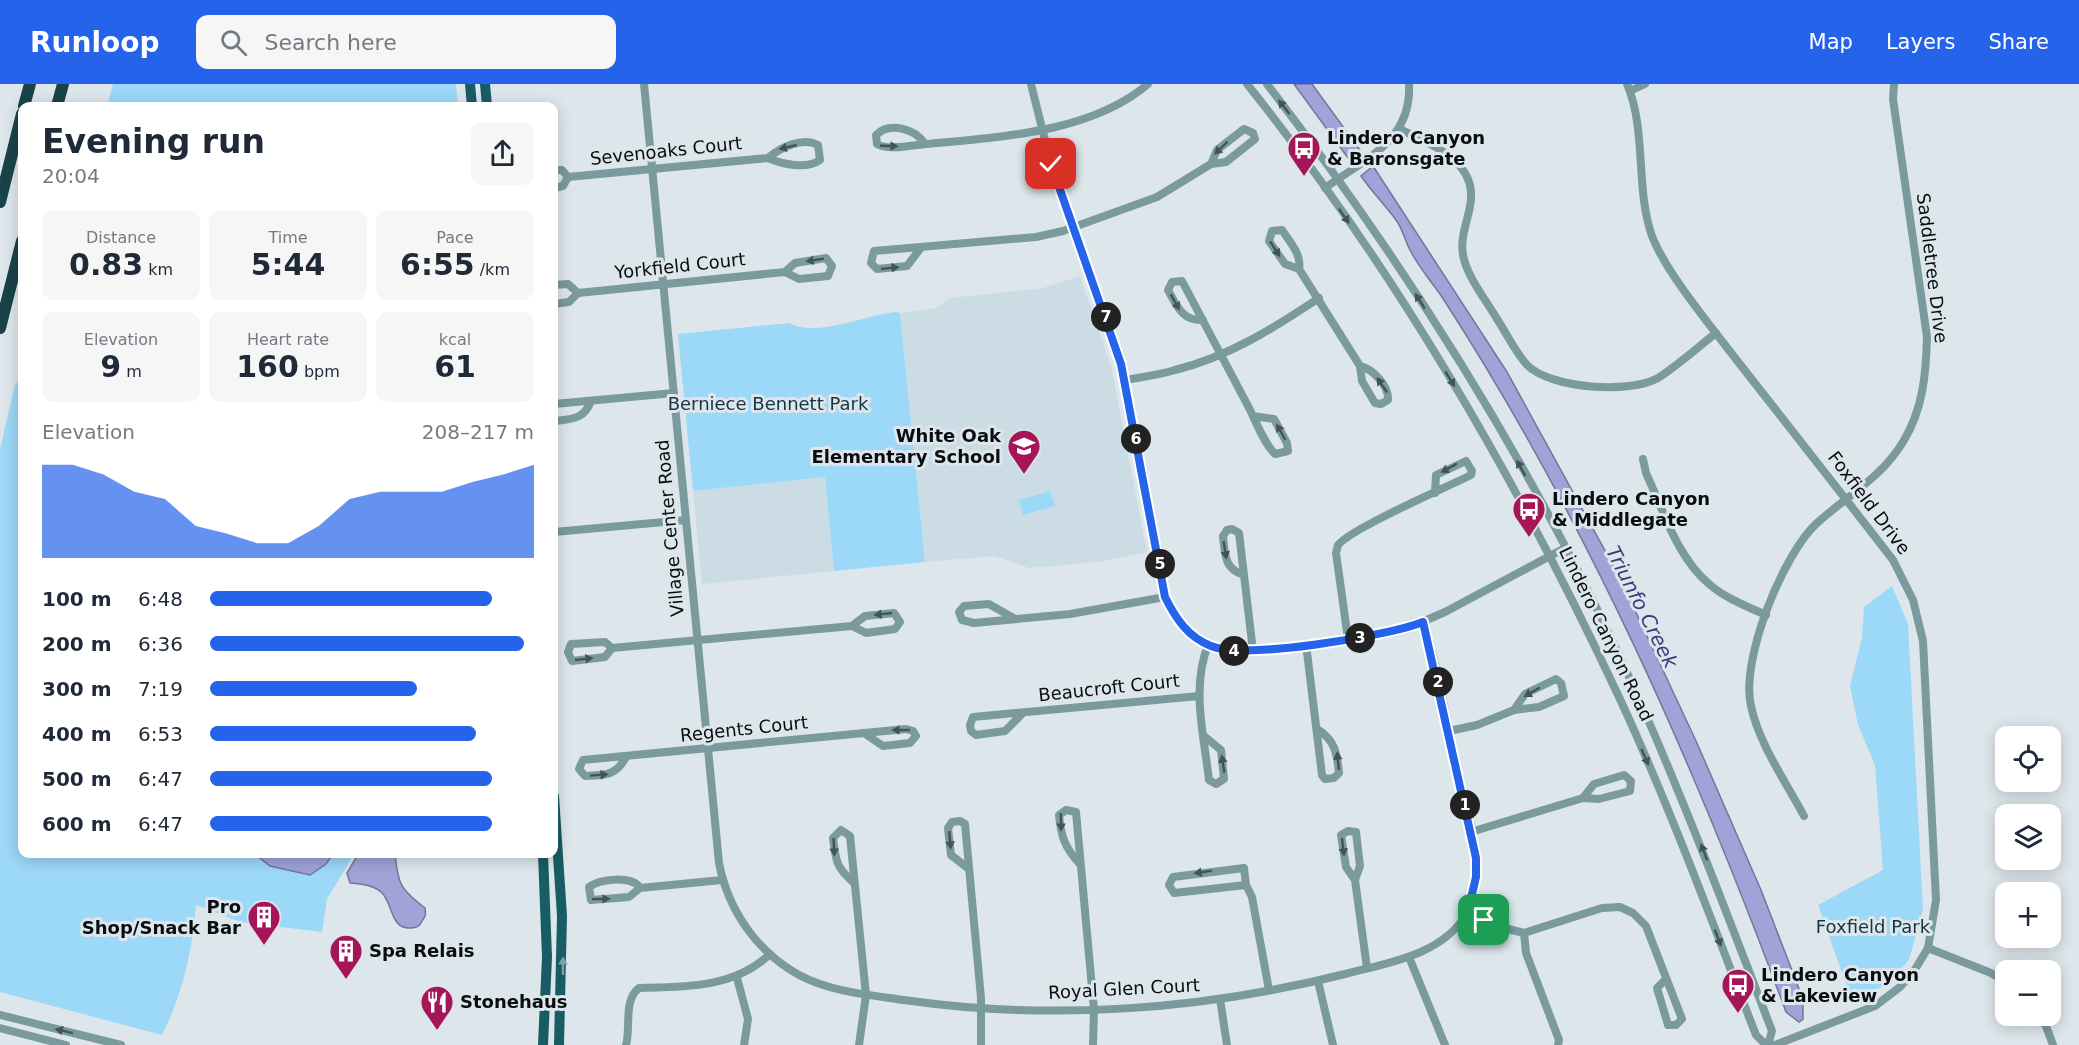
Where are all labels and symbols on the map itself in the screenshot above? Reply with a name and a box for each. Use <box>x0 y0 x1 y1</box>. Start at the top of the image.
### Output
one-way arrow <box>1278 99 1291 115</box>
place label: Lindero Canyon & Baronsgate <box>1327 127 1485 169</box>
bus stop icon: Lindero Canyon & Baronsgate <box>1286 130 1322 177</box>
street label: Sevenoaks Court <box>589 132 743 169</box>
pin <box>1025 138 1076 189</box>
one-way arrow <box>879 141 898 150</box>
one-way arrow <box>1213 141 1228 155</box>
one-way arrow <box>779 142 797 152</box>
street label: Saddletree Drive <box>1913 192 1952 344</box>
one-way arrow <box>1338 207 1350 223</box>
one-way arrow <box>1269 241 1280 257</box>
street label: Yorkfield Court <box>612 248 746 283</box>
one-way arrow <box>806 256 825 265</box>
one-way arrow <box>880 263 899 273</box>
one-way arrow <box>1415 293 1426 309</box>
one-way arrow <box>1170 294 1180 311</box>
pin: 7 <box>1091 302 1121 332</box>
one-way arrow <box>1445 371 1456 387</box>
one-way arrow <box>1376 377 1388 393</box>
park label: Berniece Bennett Park <box>668 393 869 414</box>
one-way arrow <box>1276 423 1286 440</box>
pin: 6 <box>1121 424 1151 454</box>
place label: White Oak Elementary School <box>812 425 1002 467</box>
school or university icon: White Oak Elementary School <box>1006 428 1042 475</box>
street label: Village Center Road <box>651 439 688 617</box>
street label: Foxfield Drive <box>1824 447 1915 558</box>
one-way arrow <box>1517 459 1527 476</box>
one-way arrow <box>1440 463 1457 473</box>
place label: Lindero Canyon & Middlegate <box>1552 488 1710 530</box>
bus stop icon: Lindero Canyon & Middlegate <box>1511 491 1547 538</box>
one-way arrow <box>1220 540 1229 559</box>
water label: Triunfo Creek <box>1601 542 1684 673</box>
street label: Lindero Canyon Road <box>1555 543 1658 725</box>
pin: 5 <box>1145 549 1175 579</box>
one-way arrow <box>874 609 893 619</box>
pin: 3 <box>1345 623 1375 653</box>
pin: 4 <box>1219 636 1249 666</box>
one-way arrow <box>574 654 593 664</box>
pin: 2 <box>1423 667 1453 697</box>
street label: Beaucroft Court <box>1037 670 1181 705</box>
one-way arrow <box>1523 687 1540 697</box>
street label: Regents Court <box>679 711 809 746</box>
one-way arrow <box>891 725 910 735</box>
one-way arrow <box>1641 749 1650 766</box>
one-way arrow <box>1333 751 1343 770</box>
one-way arrow <box>1218 754 1227 773</box>
one-way arrow <box>590 771 609 780</box>
pin: 1 <box>1450 790 1480 820</box>
one-way arrow <box>1056 813 1066 832</box>
one-way arrow <box>945 831 955 850</box>
one-way arrow <box>830 837 839 856</box>
one-way arrow <box>1338 838 1348 857</box>
one-way arrow <box>1699 843 1708 861</box>
one-way arrow <box>1193 868 1212 877</box>
pin <box>1458 894 1509 945</box>
one-way arrow <box>592 895 611 904</box>
place label: Pro Shop/Snack Bar <box>82 896 241 938</box>
building icon: Pro Shop/Snack Bar <box>246 899 282 946</box>
park label: Foxfield Park <box>1816 916 1931 937</box>
one-way arrow <box>1714 929 1723 947</box>
building icon: Spa Relais <box>328 933 364 980</box>
place label: Spa Relais <box>369 940 475 961</box>
one-way arrow <box>558 956 568 975</box>
place label: Lindero Canyon & Lakeview <box>1761 964 1919 1006</box>
bus stop icon: Lindero Canyon & Lakeview <box>1720 967 1756 1014</box>
street label: Royal Glen Court <box>1048 974 1200 1003</box>
restaurant icon: Stonehaus <box>419 984 455 1031</box>
place label: Stonehaus <box>460 991 567 1012</box>
one-way arrow <box>55 1026 73 1036</box>

